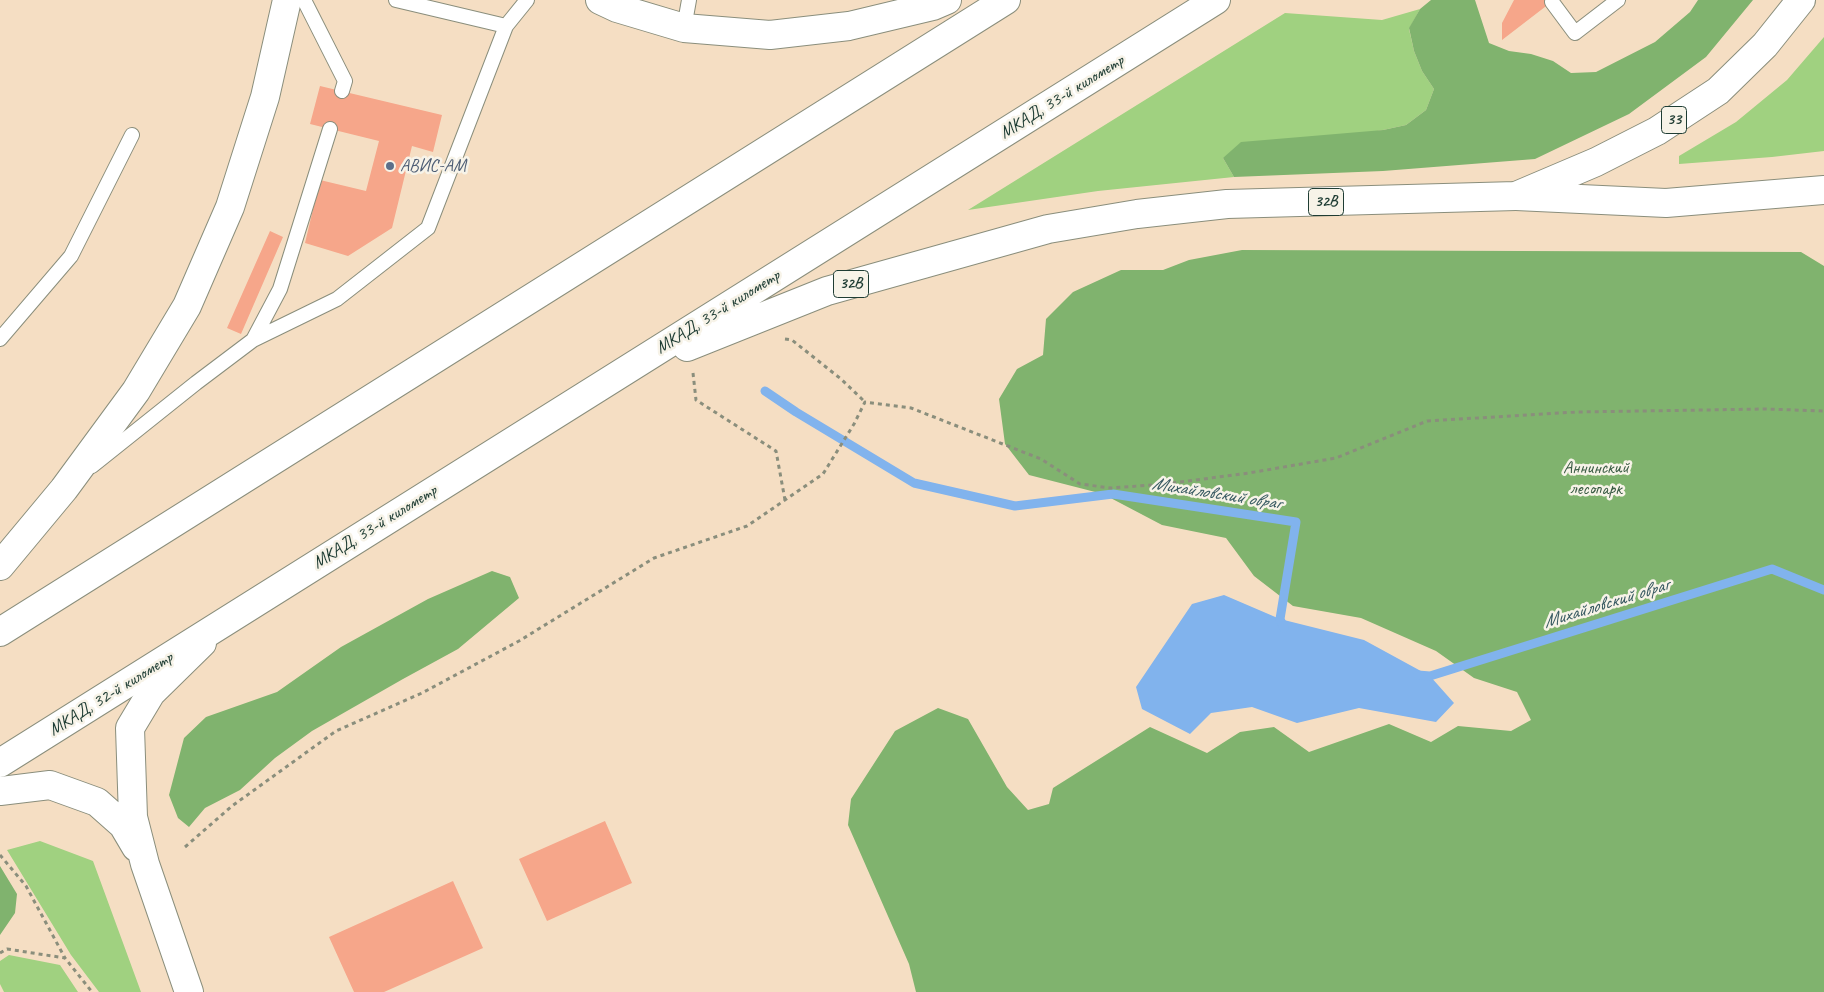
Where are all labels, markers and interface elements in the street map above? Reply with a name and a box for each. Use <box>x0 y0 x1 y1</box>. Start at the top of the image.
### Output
street label: МКАД, 33-й километр <box>996 50 1128 144</box>
road number: 33 <box>1662 106 1686 134</box>
place label: АВИС-АМ <box>400 155 466 177</box>
marker: АВИС-АМ <box>384 160 396 172</box>
road number: 32B <box>1308 188 1344 216</box>
street label: МКАД, 33-й километр <box>652 265 784 359</box>
road number: 32B <box>834 270 868 298</box>
park label: Аннинский лесопарк <box>1563 457 1629 499</box>
water label: Михайловский овраг <box>1150 473 1282 515</box>
street label: МКАД, 33-й километр <box>309 480 441 574</box>
water label: Михайловский овраг <box>1541 574 1671 634</box>
street label: МКАД, 32-й километр <box>45 647 177 741</box>

